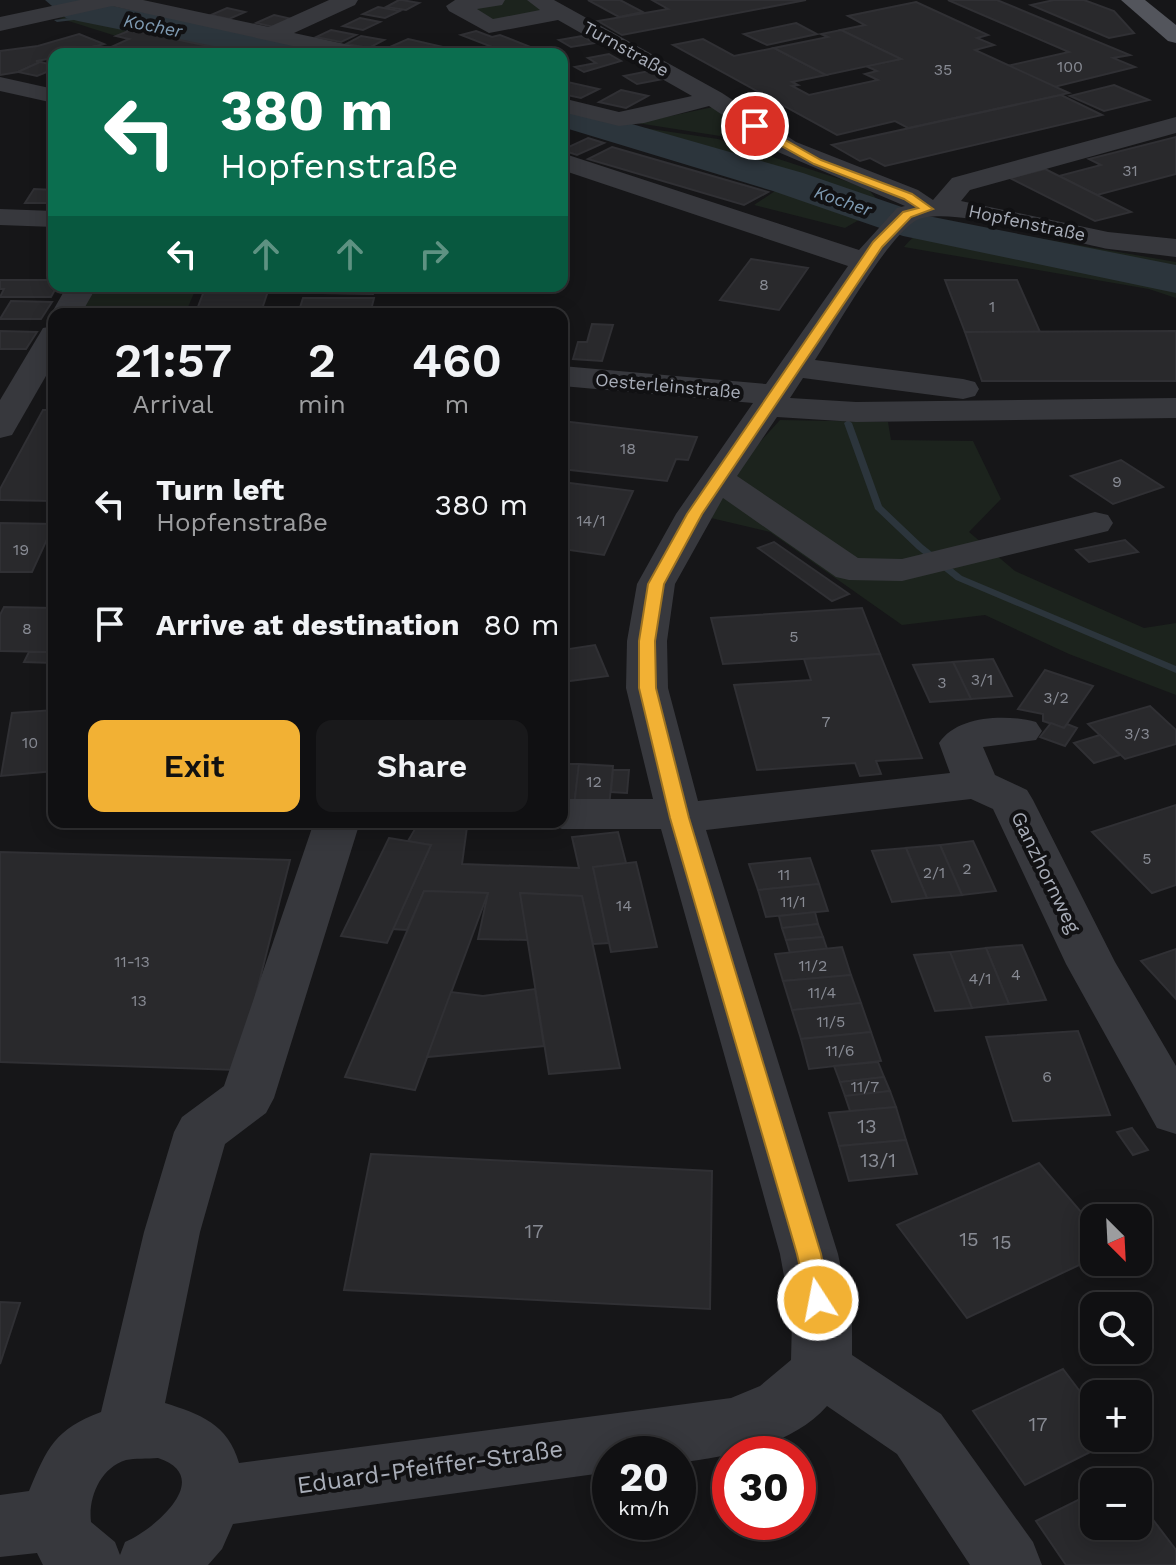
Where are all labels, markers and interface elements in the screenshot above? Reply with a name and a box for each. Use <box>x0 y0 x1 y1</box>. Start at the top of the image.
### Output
water label: Kocher <box>122 10 185 42</box>
street label: Turnstraße <box>580 16 673 81</box>
house number: 100 <box>1057 57 1083 76</box>
house number: 35 <box>934 60 952 79</box>
text: 380 m <box>220 78 393 144</box>
icon: left <box>88 80 192 184</box>
pin <box>721 92 789 160</box>
icon: arrive <box>733 104 777 148</box>
text: Hopfenstraße <box>220 145 458 187</box>
house number: 31 <box>1122 161 1138 180</box>
water label: Kocher <box>812 181 875 220</box>
street label: Hopfenstraße <box>967 200 1088 245</box>
icon: left <box>160 232 204 276</box>
icon: ahead <box>244 232 288 276</box>
icon: ahead <box>328 232 372 276</box>
icon: right <box>412 232 456 276</box>
house number: 8 <box>759 275 769 294</box>
house number: 1 <box>989 297 995 316</box>
text: 21:57 <box>114 332 232 389</box>
text: 2 <box>308 332 336 389</box>
text: 460 <box>412 332 502 389</box>
street label: Oesterleinstraße <box>594 369 742 402</box>
text: Arrival <box>132 389 214 419</box>
text: min <box>298 389 346 419</box>
text: m <box>444 389 469 419</box>
house number: 18 <box>620 439 636 458</box>
text: Turn left <box>156 472 284 507</box>
house number: 9 <box>1112 472 1122 491</box>
icon: left <box>88 482 132 526</box>
text: 380 m <box>435 487 528 522</box>
text: Hopfenstraße <box>156 507 328 537</box>
house number: 14/1 <box>576 511 606 530</box>
house number: 19 <box>13 540 29 559</box>
icon: arrive <box>88 602 132 646</box>
text: Arrive at destination <box>156 607 460 642</box>
text: 80 m <box>484 607 560 642</box>
house number: 8 <box>22 619 32 638</box>
house number: 5 <box>789 627 799 646</box>
house number: 3/1 <box>971 670 993 689</box>
house number: 3 <box>937 673 947 692</box>
house number: 3/2 <box>1043 688 1069 707</box>
house number: 7 <box>822 712 831 731</box>
button: Exit <box>88 720 300 812</box>
button: Share <box>316 720 528 812</box>
house number: 3/3 <box>1124 724 1150 743</box>
house number: 10 <box>22 733 38 752</box>
house number: 12 <box>586 772 602 791</box>
street label: Ganzhornweg <box>1006 807 1086 937</box>
house number: 5 <box>1142 849 1152 868</box>
house number: 2 <box>962 859 972 878</box>
house number: 2/1 <box>923 863 945 882</box>
house number: 11 <box>778 865 790 884</box>
house number: 11/1 <box>780 892 806 911</box>
house number: 14 <box>616 896 632 915</box>
house number: 11-13 <box>114 952 150 971</box>
house number: 11/2 <box>799 956 827 975</box>
house number: 4 <box>1011 965 1021 984</box>
house number: 4/1 <box>968 969 992 988</box>
house number: 11/4 <box>808 983 837 1002</box>
house number: 13 <box>131 991 147 1010</box>
house number: 11/5 <box>817 1012 845 1031</box>
house number: 11/6 <box>826 1041 854 1060</box>
house number: 6 <box>1042 1067 1052 1086</box>
house number: 11/7 <box>851 1077 879 1096</box>
house number: 13 <box>857 1114 877 1138</box>
house number: 13/1 <box>860 1148 896 1172</box>
north arrow <box>1080 1204 1152 1276</box>
map controls <box>1080 1204 1152 1540</box>
house number: 17 <box>524 1219 544 1243</box>
house number: 15 <box>959 1227 979 1251</box>
house number: 15 <box>992 1230 1012 1254</box>
position arrow <box>776 1258 860 1342</box>
button: search <box>1080 1292 1152 1364</box>
button: + <box>1080 1380 1152 1452</box>
house number: 17 <box>1028 1412 1048 1436</box>
street label: Eduard-Pfeiffer-Straße <box>295 1434 565 1500</box>
speed limit sign: 30 <box>712 1436 816 1540</box>
text: 20 <box>619 1454 669 1501</box>
button: − <box>1080 1468 1152 1540</box>
text: km/h <box>618 1496 670 1520</box>

